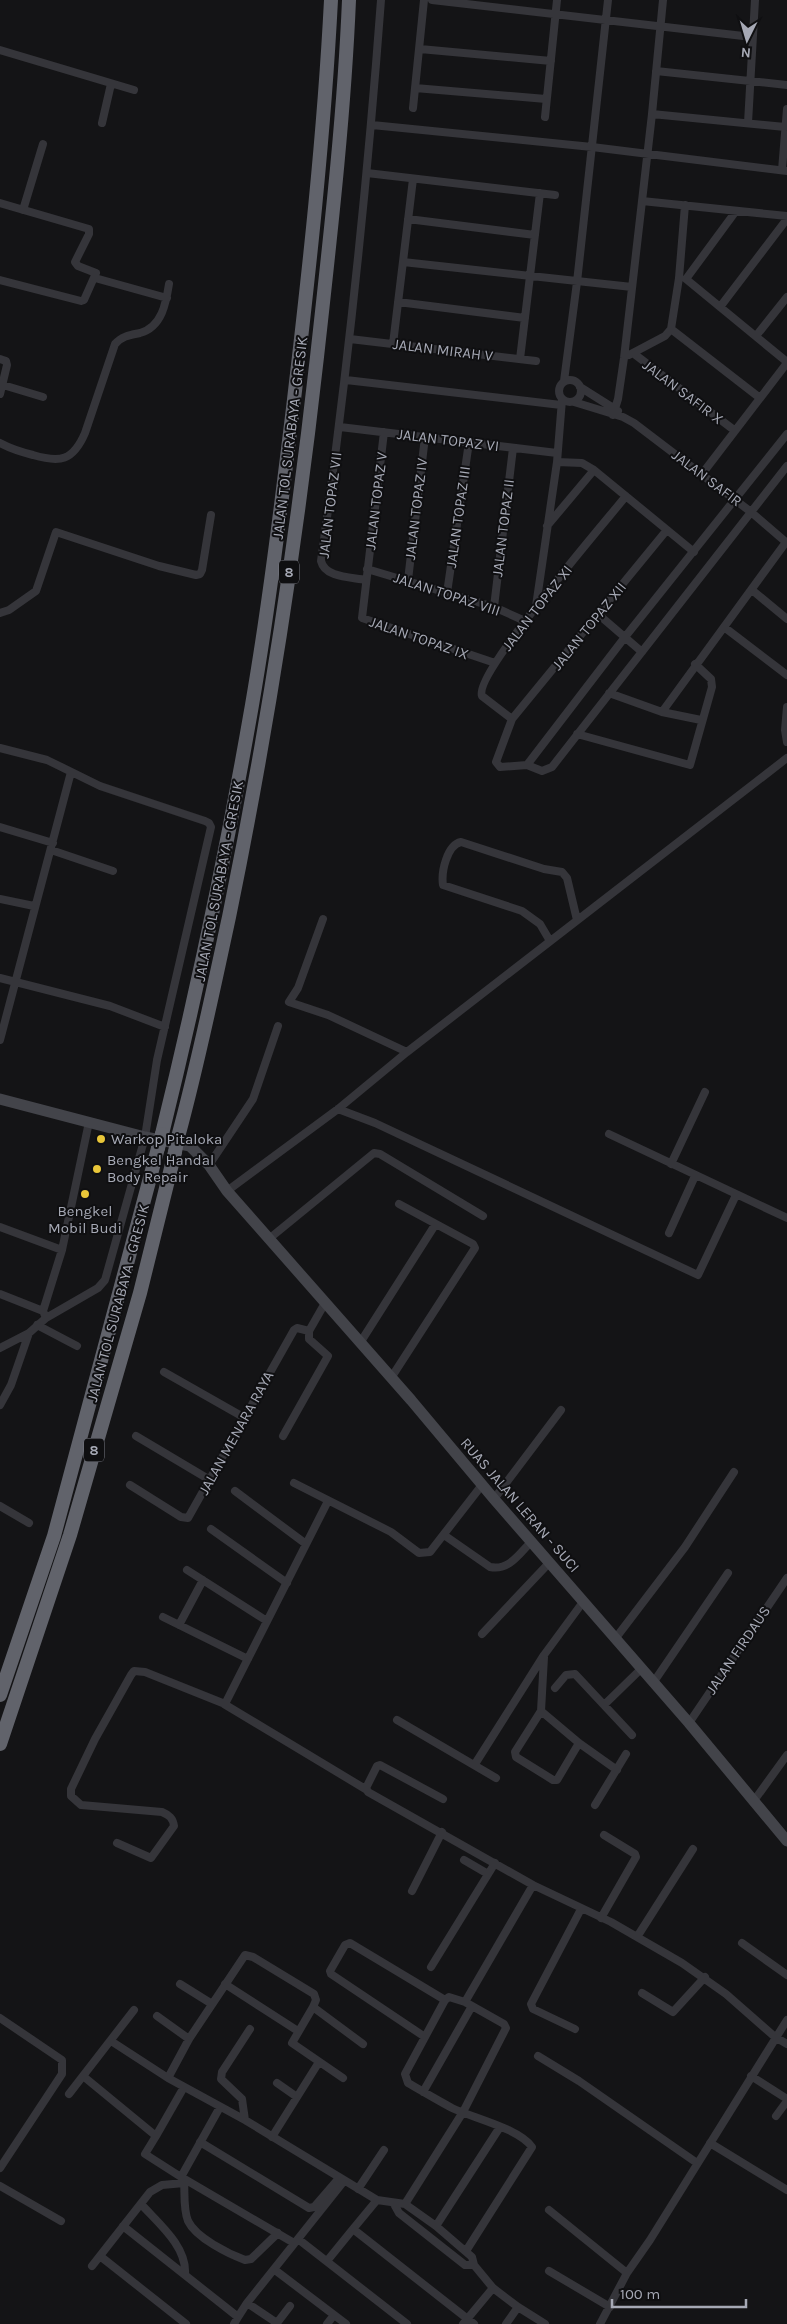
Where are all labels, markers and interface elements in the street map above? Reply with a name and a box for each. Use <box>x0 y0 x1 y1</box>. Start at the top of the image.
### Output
north arrow <box>722 15 772 65</box>
text: N <box>740 44 752 61</box>
street label: JALAN MIRAH V <box>392 335 495 365</box>
street label: JALAN TOL SURABAYA - GRESIK <box>269 336 311 540</box>
street label: JALAN SAFIR X <box>639 356 727 428</box>
street label: JALAN TOPAZ VI <box>396 425 500 455</box>
street label: JALAN SAFIR <box>668 446 746 510</box>
street label: JALAN TOPAZ V <box>361 450 391 551</box>
street label: JALAN TOPAZ VII <box>315 451 345 559</box>
street label: JALAN TOPAZ IV <box>401 456 431 561</box>
street label: JALAN TOPAZ III <box>442 465 474 569</box>
street label: JALAN TOPAZ II <box>488 478 518 578</box>
road number: 8 <box>279 560 299 584</box>
street label: JALAN TOPAZ XI <box>498 562 576 654</box>
street label: JALAN TOPAZ VIII <box>391 568 503 620</box>
street label: JALAN TOPAZ XII <box>548 578 630 674</box>
street label: JALAN TOPAZ IX <box>367 613 471 663</box>
street label: JALAN TOL SURABAYA - GRESIK <box>191 779 247 983</box>
place label: Warkop Pitaloka <box>111 1130 222 1148</box>
marker: Warkop Pitaloka <box>95 1133 107 1145</box>
place label: Bengkel Handal Body Repair <box>107 1151 214 1186</box>
marker: Bengkel Handal Body Repair <box>91 1163 103 1175</box>
marker: Bengkel Mobil Budi <box>79 1188 91 1200</box>
place label: Bengkel Mobil Budi <box>48 1202 122 1237</box>
street label: JALAN TOL SURABAYA - GRESIK <box>83 1202 153 1404</box>
street label: JALAN MENARA RAYA <box>194 1368 278 1498</box>
street label: RUAS JALAN LERAN - SUCI <box>457 1434 583 1576</box>
road number: 8 <box>84 1438 104 1462</box>
street label: JALAN FIRDAUS <box>702 1602 774 1698</box>
scale bar <box>612 2276 746 2308</box>
text: 100 m <box>620 2285 660 2303</box>

